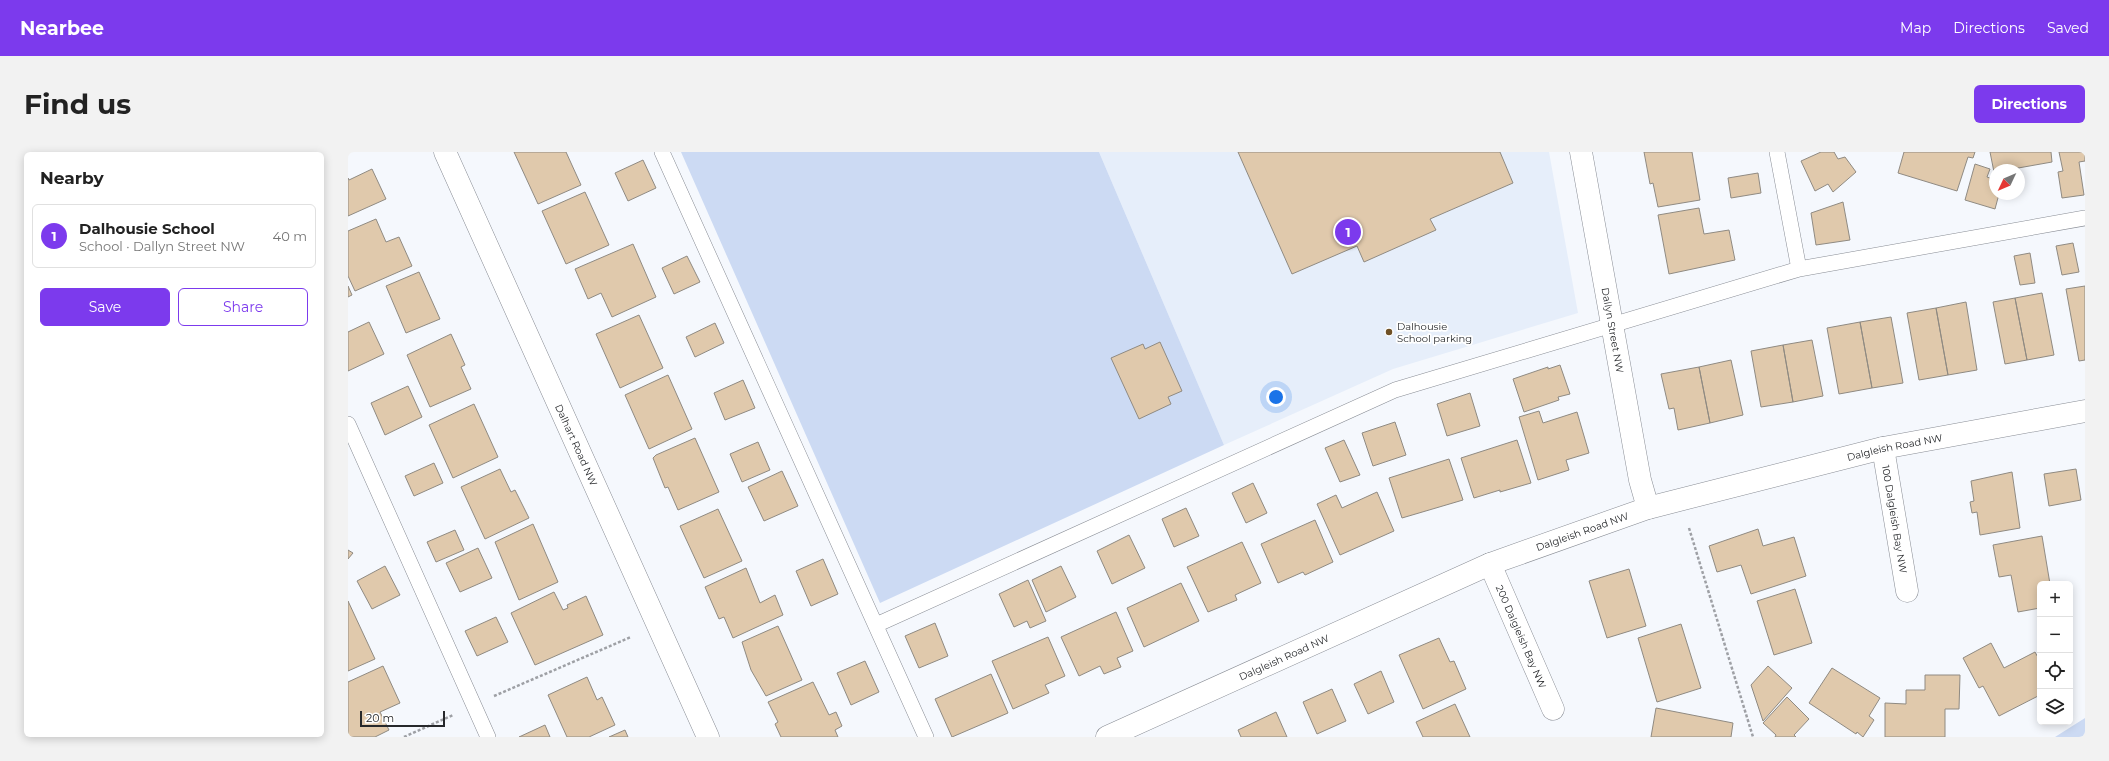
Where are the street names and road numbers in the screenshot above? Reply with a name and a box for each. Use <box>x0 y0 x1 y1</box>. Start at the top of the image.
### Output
street label: Dallyn Street NW <box>1599 287 1627 374</box>
street label: Dalhart Road NW <box>553 402 601 488</box>
street label: Dalgleish Road NW <box>1845 431 1943 463</box>
street label: 100 Dalgleish Bay NW <box>1879 464 1910 574</box>
street label: Dalgleish Road NW <box>1534 509 1630 554</box>
street label: 200 Dalgleish Bay NW <box>1493 583 1550 690</box>
street label: Dalgleish Road NW <box>1237 631 1331 683</box>

